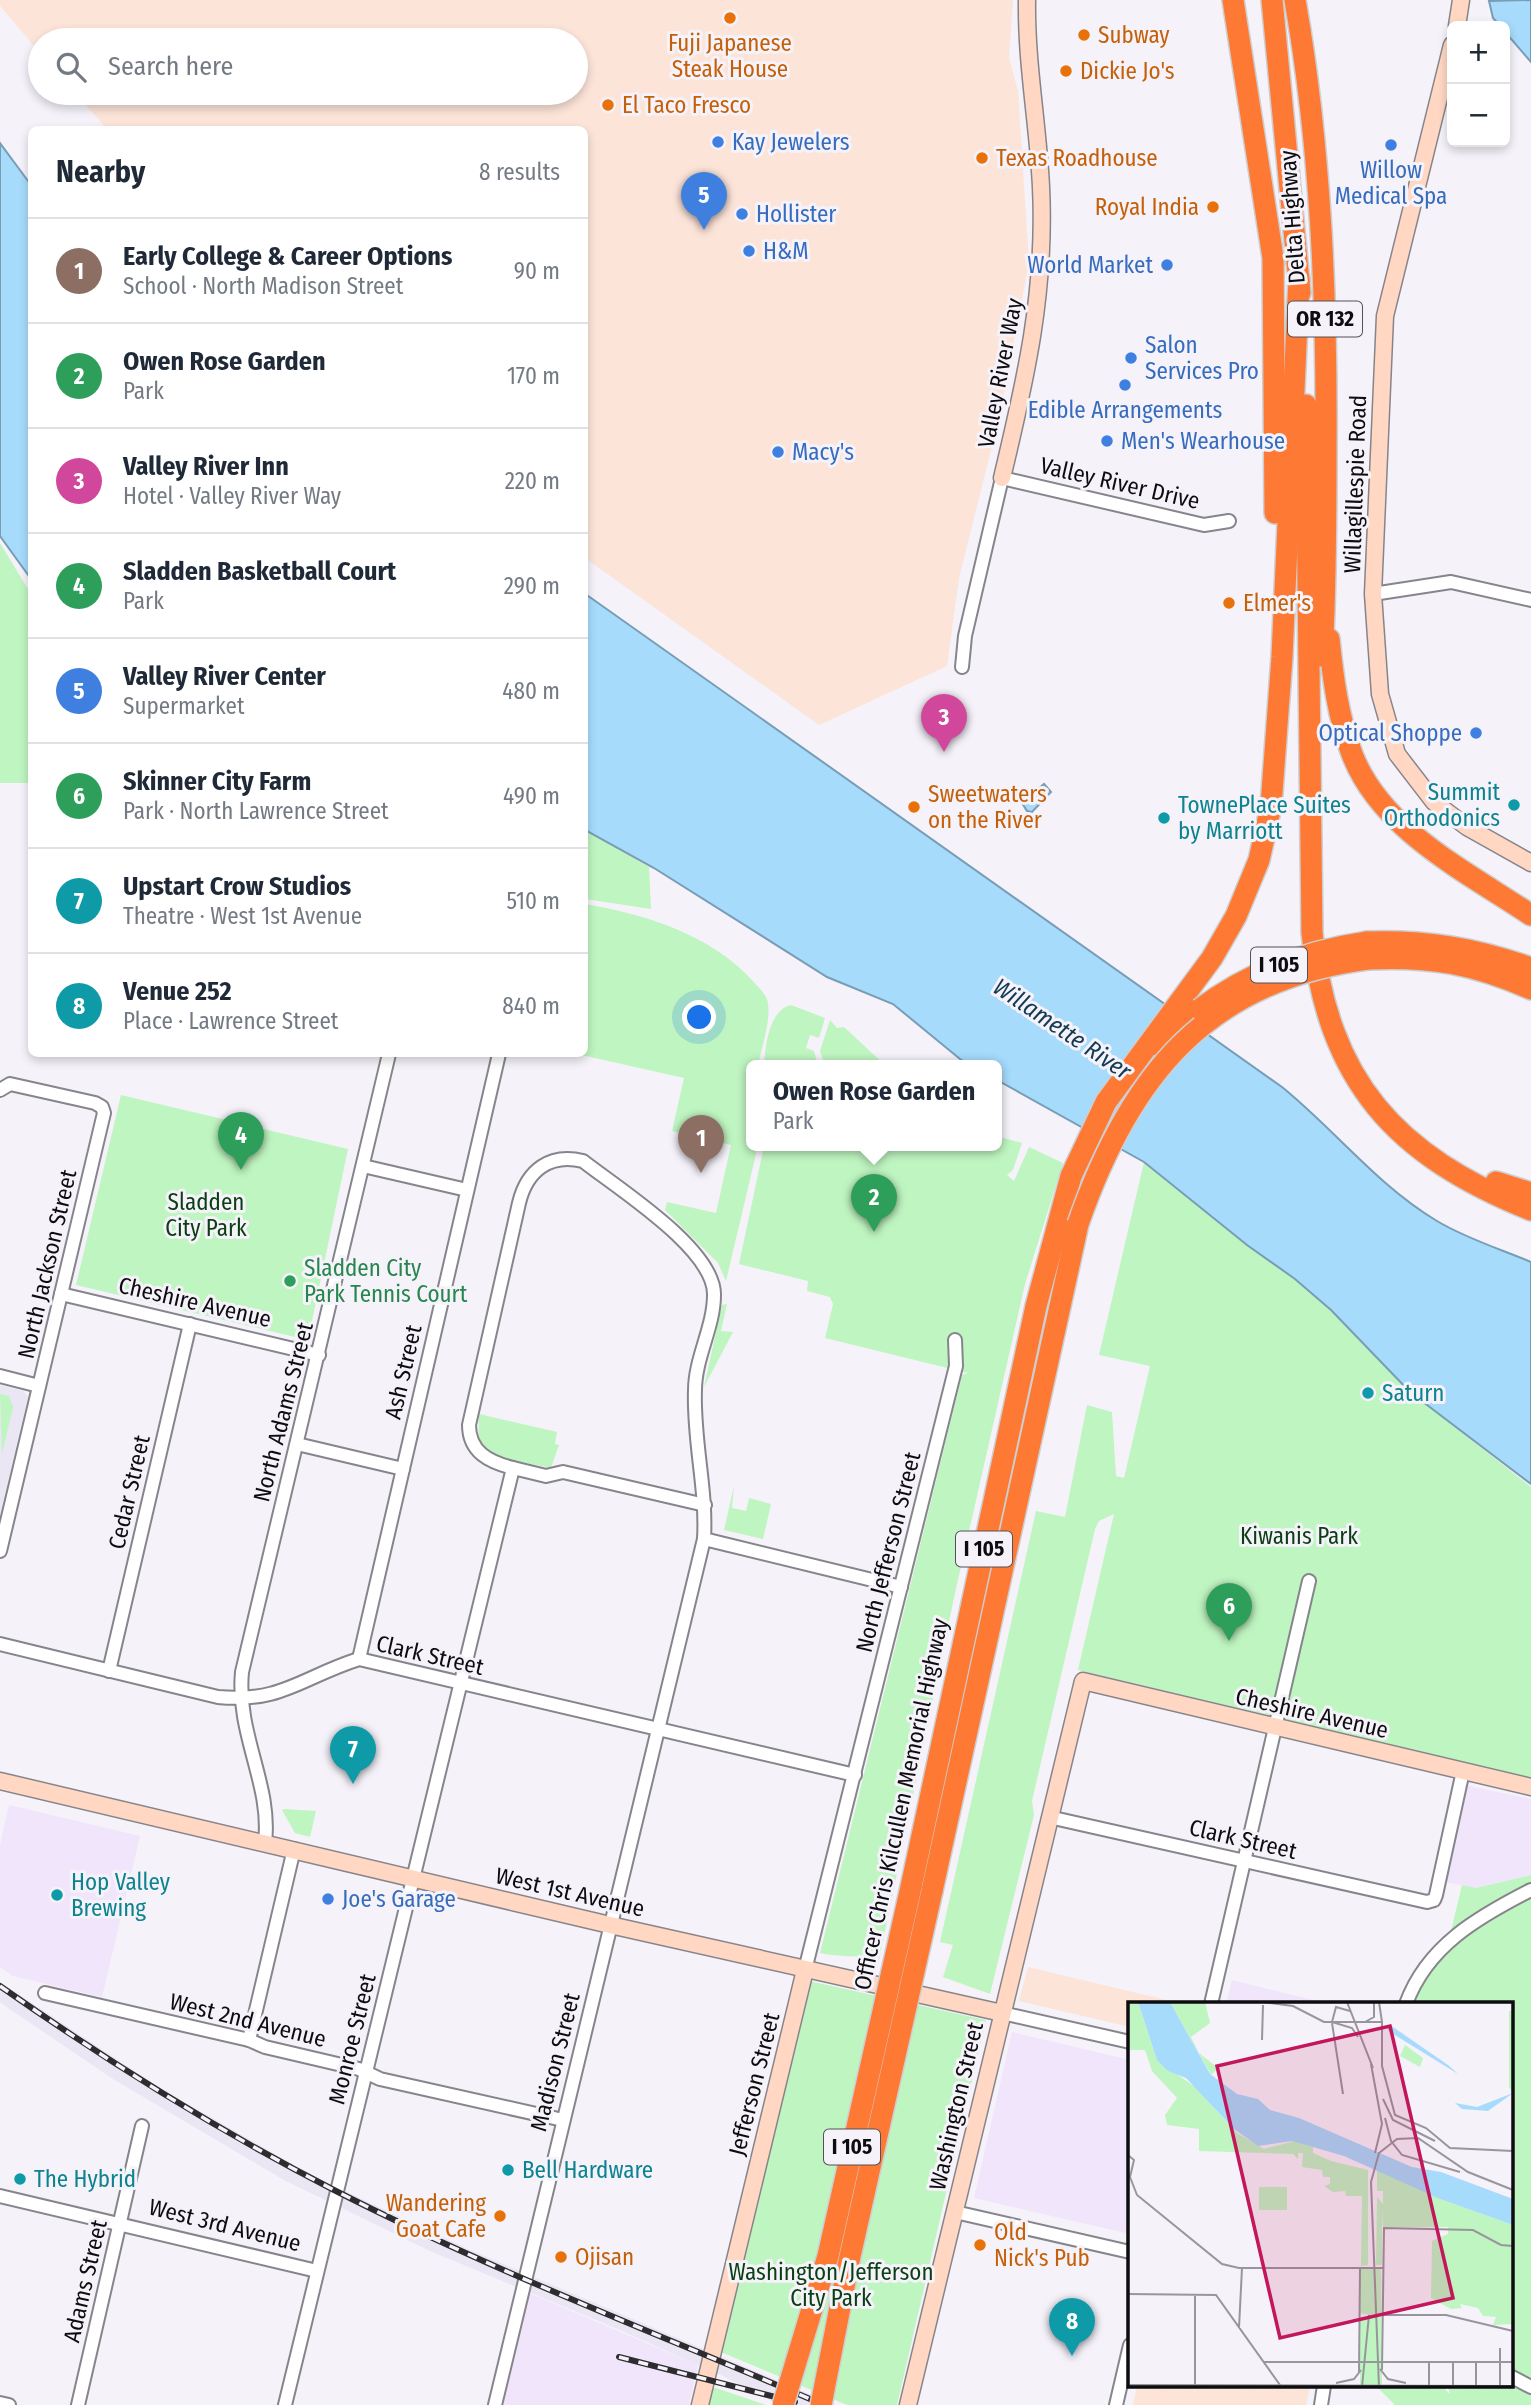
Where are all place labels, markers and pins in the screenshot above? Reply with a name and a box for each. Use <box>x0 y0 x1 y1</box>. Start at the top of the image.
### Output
marker: Fuji Japanese Steak House <box>722 10 738 26</box>
place label: Subway <box>1098 21 1170 49</box>
marker: Subway <box>1076 27 1092 43</box>
place label: Fuji Japanese Steak House <box>668 29 792 83</box>
place label: Dickie Jo's <box>1080 57 1175 85</box>
marker: Dickie Jo's <box>1058 63 1074 79</box>
place label: El Taco Fresco <box>622 91 751 119</box>
marker: El Taco Fresco <box>600 97 616 113</box>
place label: Kay Jewelers <box>732 128 850 156</box>
marker: Kay Jewelers <box>710 134 726 150</box>
marker: Willow Medical Spa <box>1383 137 1399 153</box>
place label: Texas Roadhouse <box>996 144 1158 172</box>
marker: Texas Roadhouse <box>974 150 990 166</box>
place label: Willow Medical Spa <box>1335 156 1447 210</box>
pin: 5 <box>681 172 727 230</box>
place label: Royal India <box>1095 193 1199 221</box>
marker: Royal India <box>1205 199 1221 215</box>
place label: Hollister <box>756 200 836 228</box>
marker: Hollister <box>734 206 750 222</box>
place label: H&M <box>763 237 809 265</box>
marker: H&M <box>741 243 757 259</box>
place label: World Market <box>1027 251 1153 279</box>
marker: World Market <box>1159 257 1175 273</box>
place label: Salon Services Pro <box>1145 331 1259 385</box>
marker: Salon Services Pro <box>1123 350 1139 366</box>
marker: Edible Arrangements <box>1117 377 1133 393</box>
place label: Edible Arrangements <box>1028 396 1222 424</box>
place label: Men's Wearhouse <box>1121 427 1285 455</box>
marker: Men's Wearhouse <box>1099 433 1115 449</box>
place label: Macy's <box>792 438 854 466</box>
marker: Macy's <box>770 444 786 460</box>
place label: Elmer's <box>1243 589 1311 617</box>
marker: Elmer's <box>1221 595 1237 611</box>
pin: 3 <box>921 694 967 752</box>
place label: Optical Shoppe <box>1318 719 1462 747</box>
marker: Optical Shoppe <box>1468 725 1484 741</box>
place label: Summit Orthodonics <box>1384 778 1500 832</box>
place label: Sweetwaters on the River <box>928 780 1047 834</box>
place label: TownePlace Suites by Marriott <box>1178 791 1351 845</box>
marker: Summit Orthodonics <box>1506 797 1522 813</box>
marker: Sweetwaters on the River <box>906 799 922 815</box>
marker: TownePlace Suites by Marriott <box>1156 810 1172 826</box>
pin: 4 <box>218 1112 264 1170</box>
pin: 1 <box>678 1115 724 1173</box>
pin: 2 <box>851 1174 897 1232</box>
place label: Sladden City Park Tennis Court <box>304 1254 468 1308</box>
marker: Sladden City Park Tennis Court <box>282 1273 298 1289</box>
place label: Saturn <box>1382 1379 1444 1407</box>
marker: Saturn <box>1360 1385 1376 1401</box>
pin: 6 <box>1206 1583 1252 1641</box>
pin: 7 <box>330 1726 376 1784</box>
place label: Hop Valley Brewing <box>71 1868 171 1922</box>
place label: Joe's Garage <box>342 1885 456 1913</box>
marker: Hop Valley Brewing <box>49 1887 65 1903</box>
marker: Joe's Garage <box>320 1891 336 1907</box>
place label: Bell Hardware <box>522 2156 653 2184</box>
marker: Bell Hardware <box>500 2162 516 2178</box>
place label: The Hybrid <box>34 2165 136 2193</box>
marker: The Hybrid <box>12 2171 28 2187</box>
place label: Wandering Goat Cafe <box>386 2189 486 2243</box>
marker: Wandering Goat Cafe <box>492 2208 508 2224</box>
place label: Old Nick's Pub <box>994 2218 1090 2272</box>
marker: Old Nick's Pub <box>972 2237 988 2253</box>
place label: Ojisan <box>575 2243 634 2271</box>
marker: Ojisan <box>553 2249 569 2265</box>
pin: 8 <box>1049 2298 1095 2356</box>

